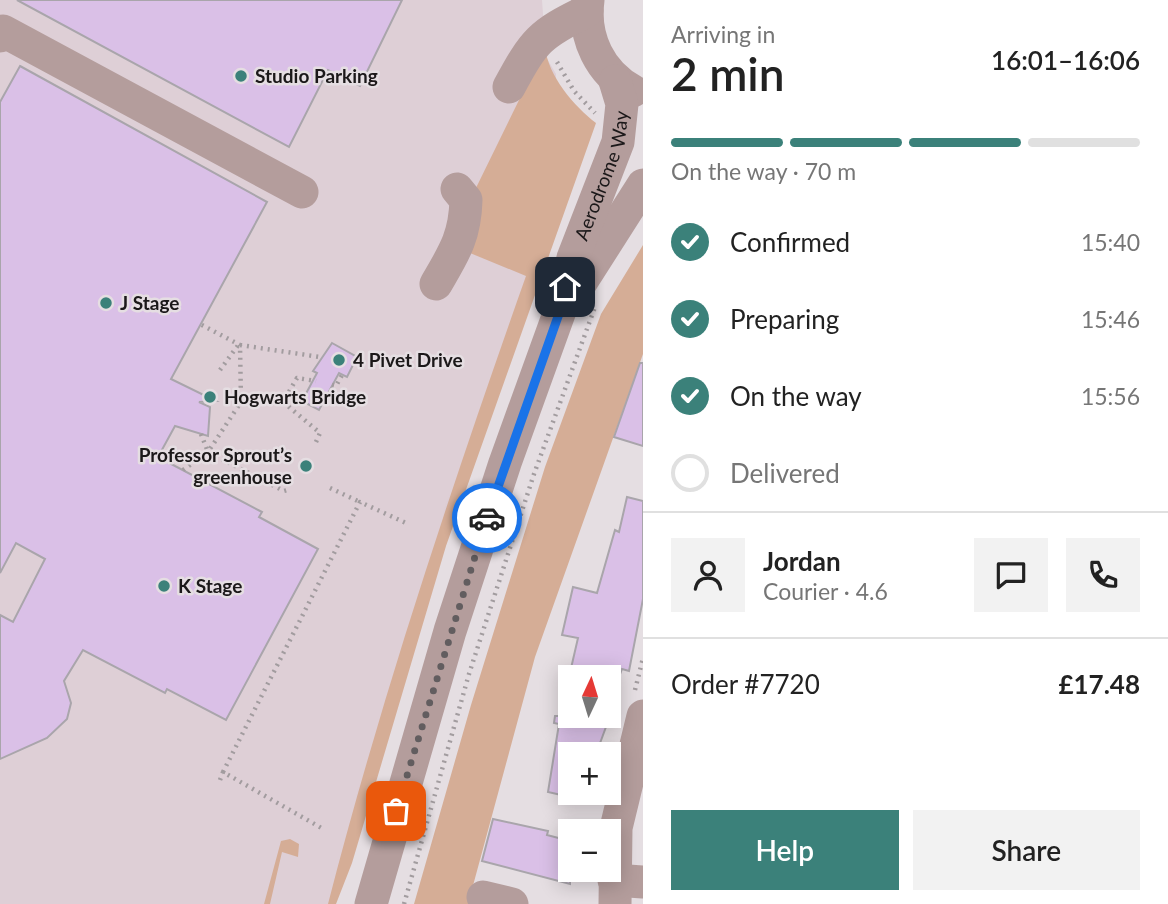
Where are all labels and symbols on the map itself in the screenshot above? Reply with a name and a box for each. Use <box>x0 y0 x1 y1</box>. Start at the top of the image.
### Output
place label: Studio Parking <box>255 64 378 87</box>
marker: Studio Parking <box>233 68 249 84</box>
street label: Aerodrome Way <box>569 109 632 243</box>
pin <box>535 257 595 317</box>
place label: J Stage <box>120 291 180 314</box>
marker: J Stage <box>98 295 114 311</box>
place label: 4 Pivet Drive <box>353 348 463 371</box>
marker: 4 Pivet Drive <box>331 352 347 368</box>
place label: Hogwarts Bridge <box>224 385 366 408</box>
marker: Hogwarts Bridge <box>202 389 218 405</box>
place label: Professor Sprout’s greenhouse <box>139 443 292 488</box>
marker: Professor Sprout’s greenhouse <box>298 458 314 474</box>
courier <box>452 483 522 553</box>
place label: K Stage <box>178 574 242 597</box>
marker: K Stage <box>156 578 172 594</box>
north arrow <box>558 665 621 728</box>
pin <box>366 781 426 841</box>

